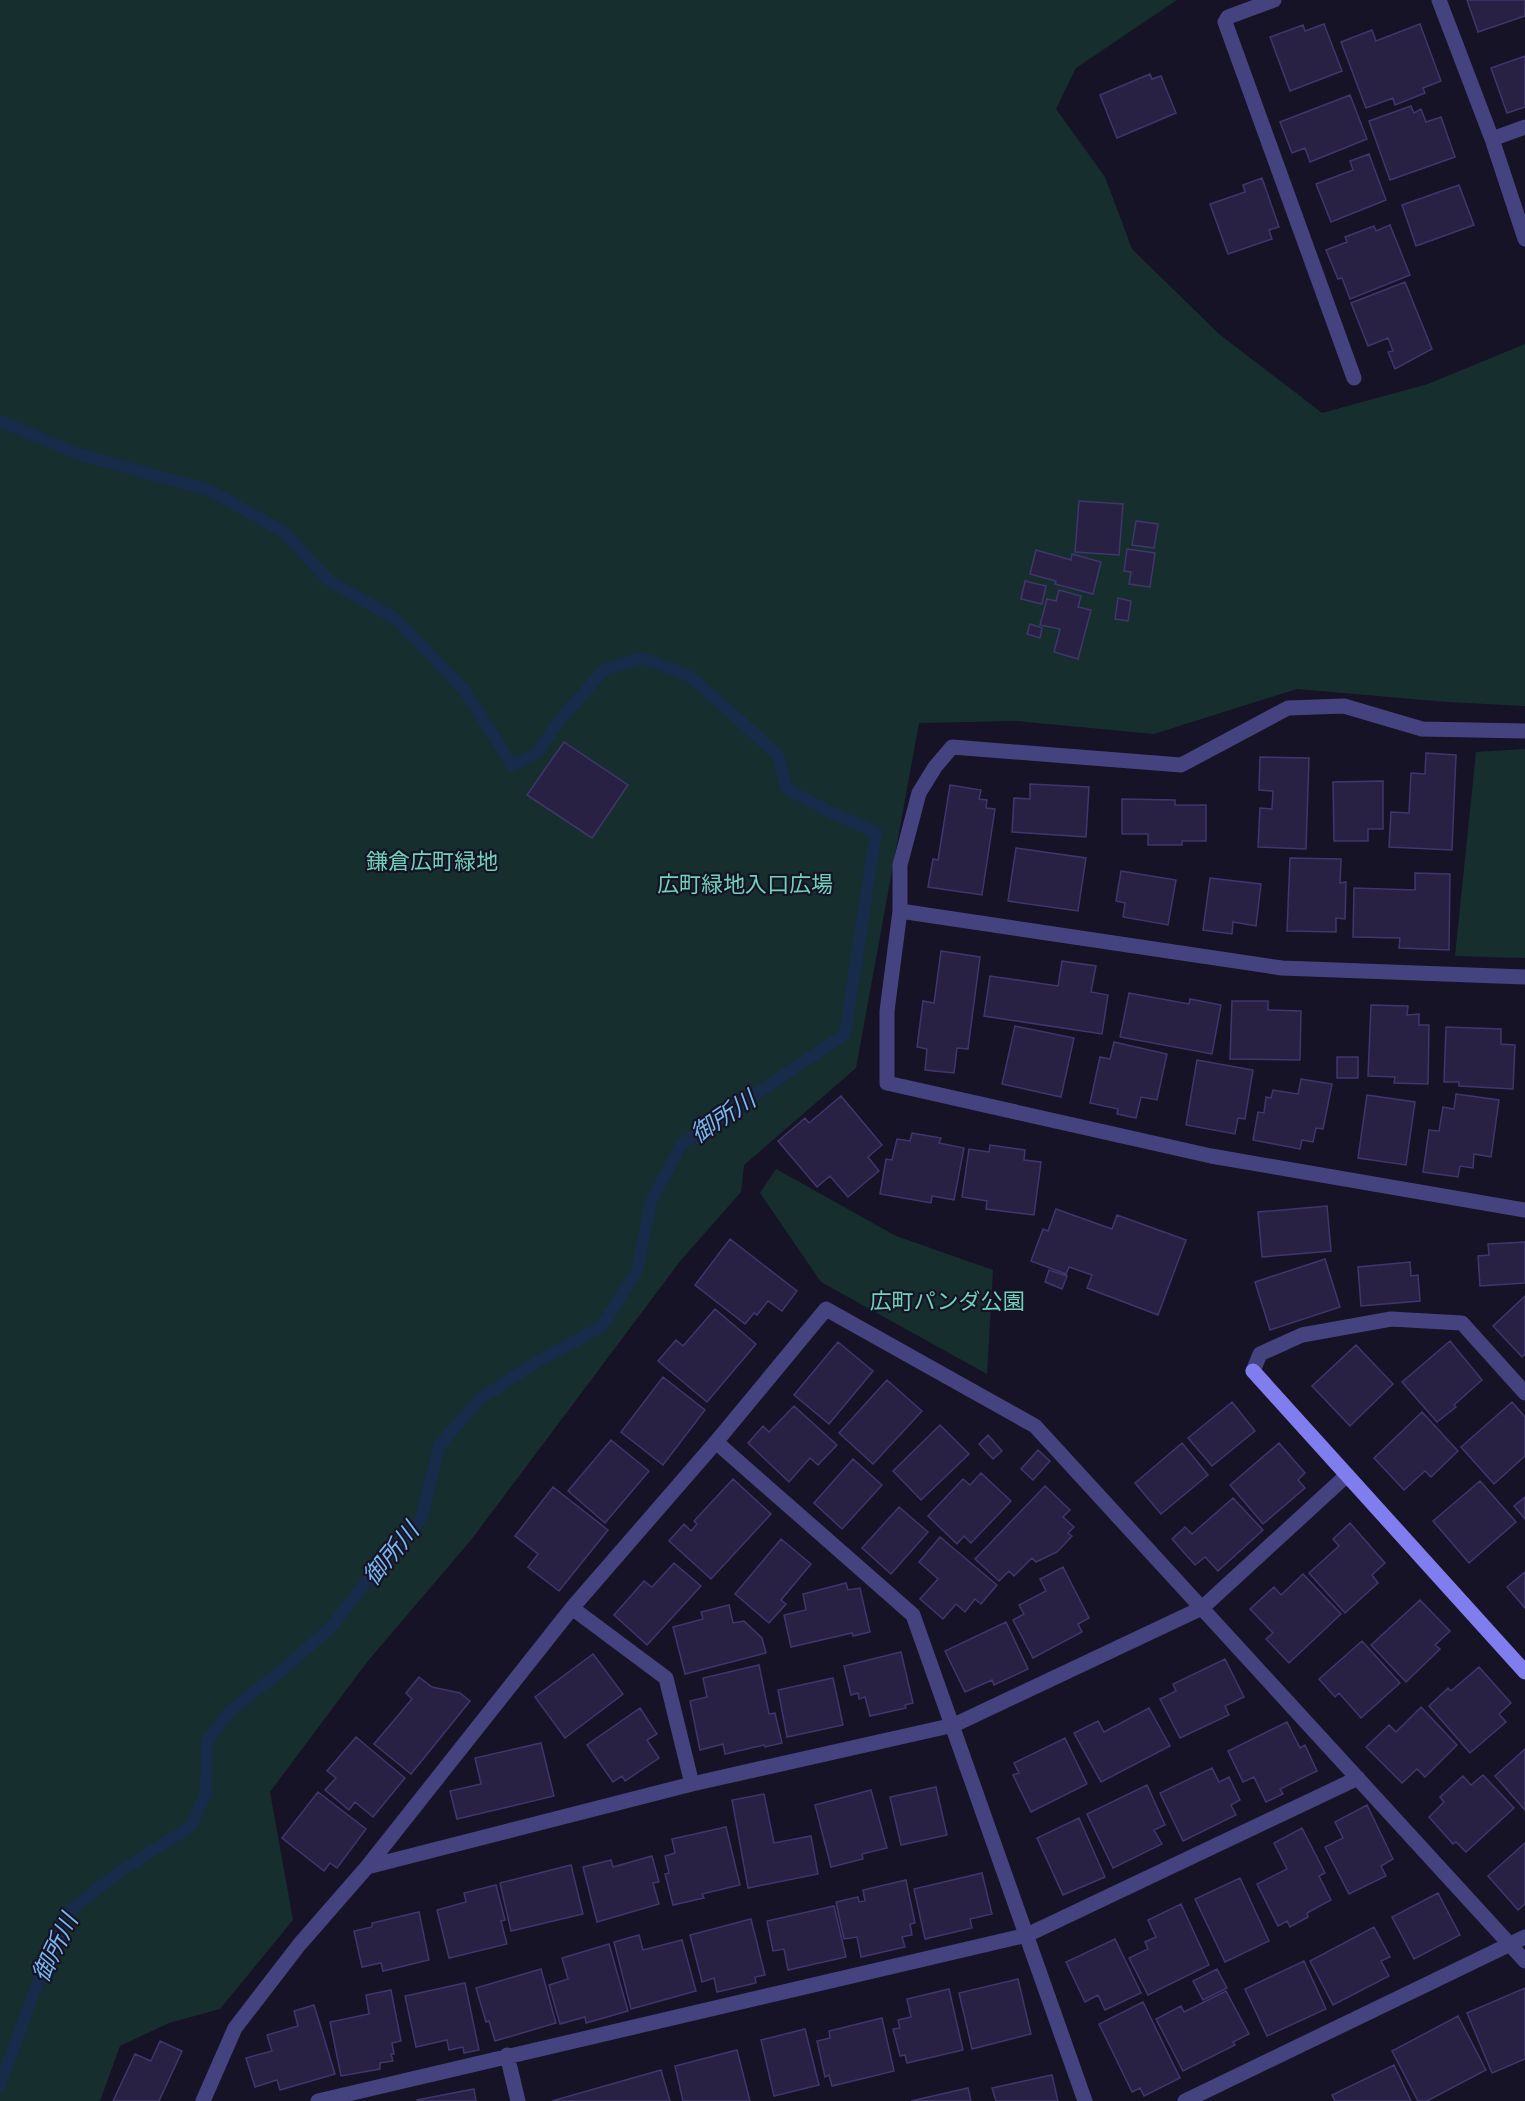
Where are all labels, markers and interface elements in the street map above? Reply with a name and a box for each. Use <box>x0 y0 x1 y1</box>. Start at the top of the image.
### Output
park label: 鎌倉広町緑地 <box>366 847 498 875</box>
park label: 広町緑地入口広場 <box>657 870 833 898</box>
water label: 御所川 <box>684 1082 764 1150</box>
park label: 広町パンダ公園 <box>869 1287 1025 1315</box>
water label: 御所川 <box>356 1514 427 1591</box>
water label: 御所川 <box>25 1906 86 1987</box>

